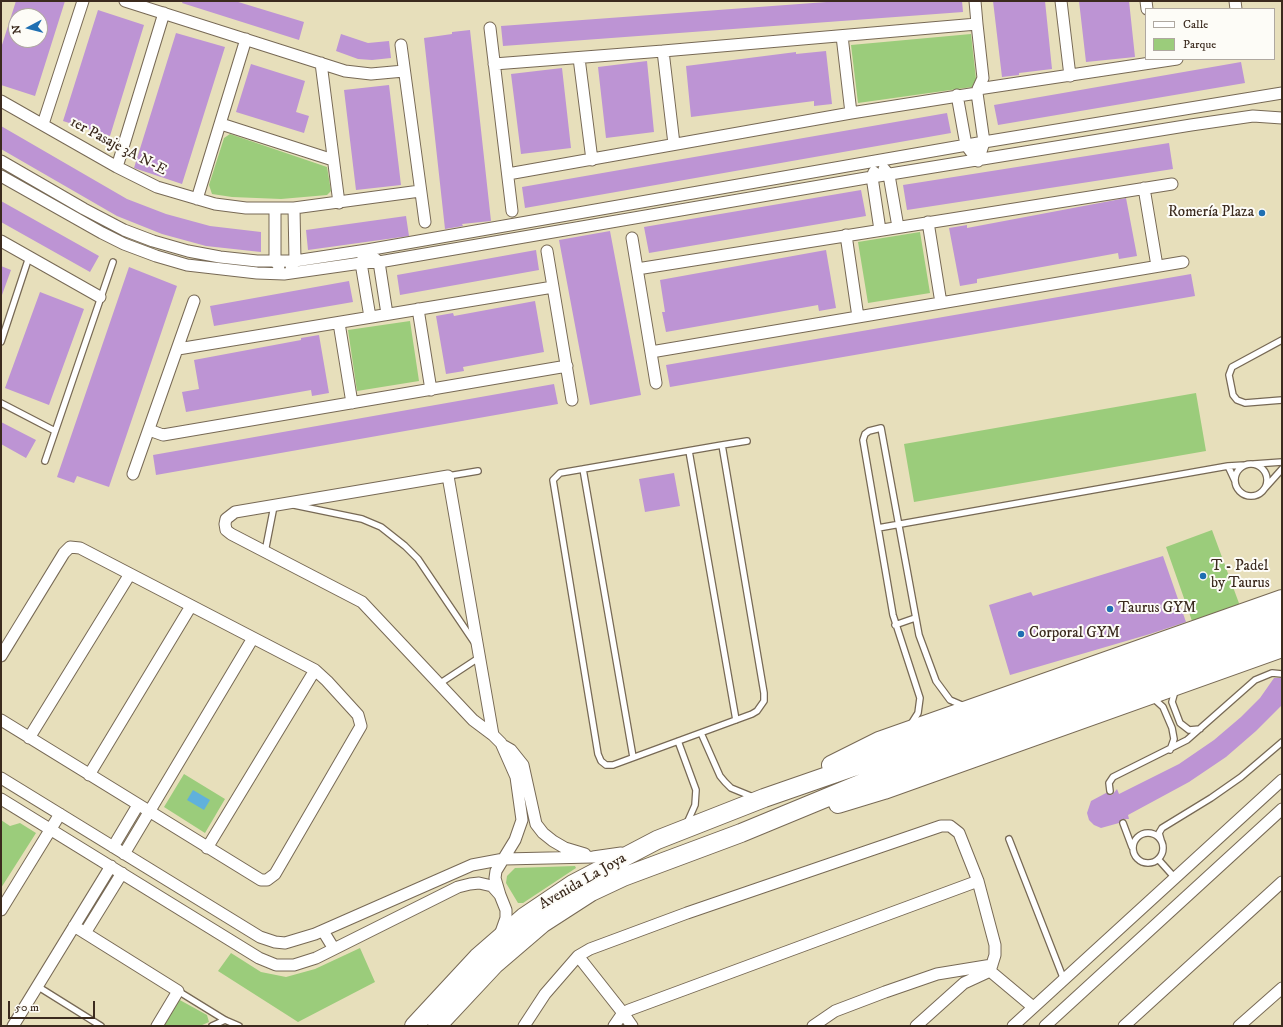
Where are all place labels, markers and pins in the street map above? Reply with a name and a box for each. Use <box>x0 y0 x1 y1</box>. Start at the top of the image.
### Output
place label: Romería Plaza <box>1168 204 1254 222</box>
marker: Romería Plaza <box>1257 208 1267 218</box>
place label: T - Padel by Taurus <box>1211 558 1270 593</box>
marker: T - Padel by Taurus <box>1198 571 1208 581</box>
place label: Taurus GYM <box>1118 600 1196 618</box>
marker: Taurus GYM <box>1105 604 1115 614</box>
place label: Corporal GYM <box>1029 625 1120 643</box>
marker: Corporal GYM <box>1016 629 1026 639</box>

